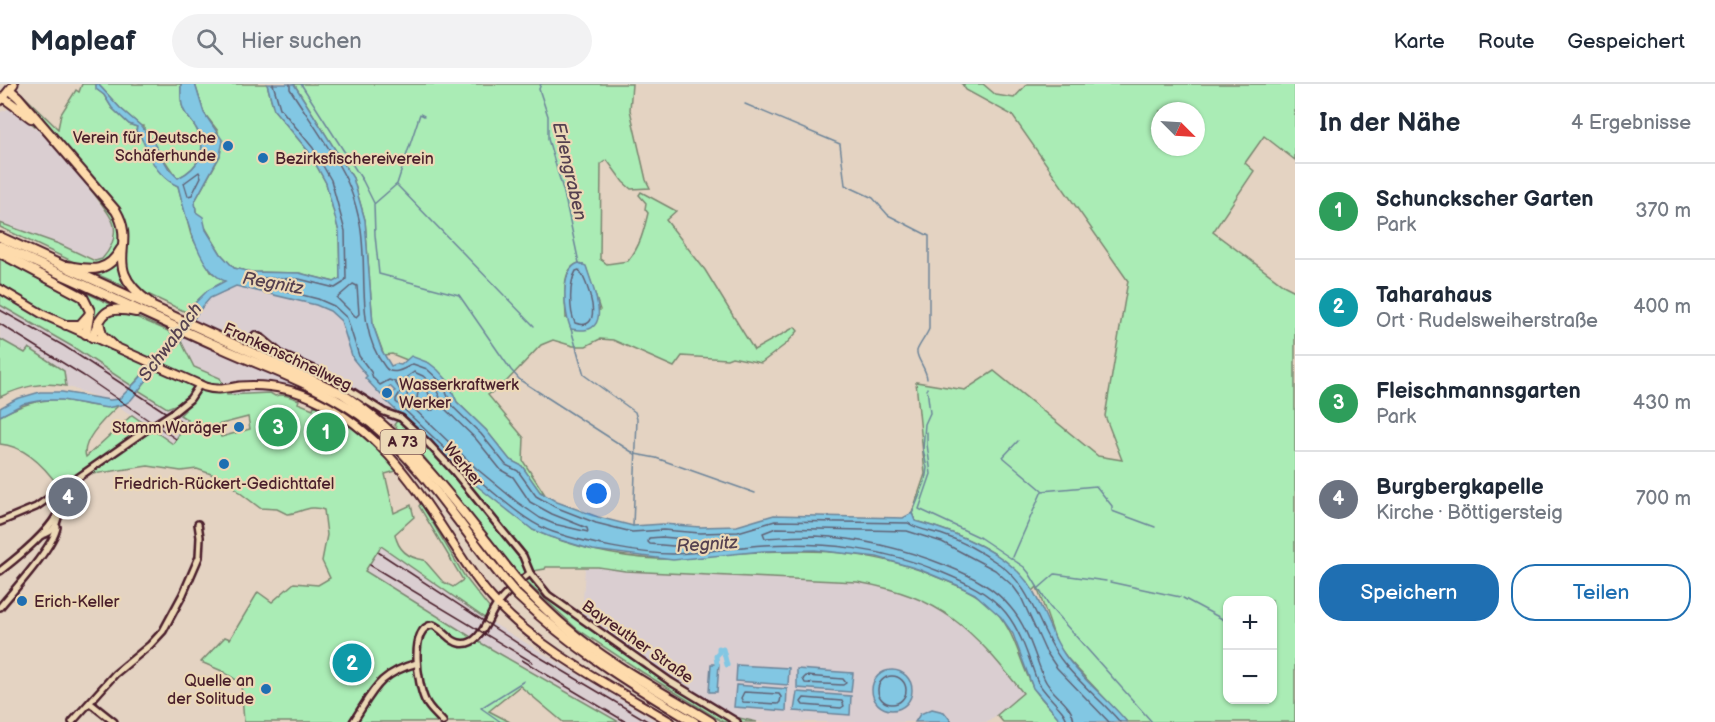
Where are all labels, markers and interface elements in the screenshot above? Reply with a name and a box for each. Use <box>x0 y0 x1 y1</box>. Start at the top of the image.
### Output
search box <box>172 14 592 68</box>
text: Mapleaf <box>30 25 136 58</box>
icon: search <box>193 25 226 58</box>
text: Hier suchen <box>241 28 362 55</box>
text: Karte <box>1393 29 1445 54</box>
text: Route <box>1478 29 1534 54</box>
text: Gespeichert <box>1567 29 1685 54</box>
north arrow <box>1151 102 1205 156</box>
text: In der Nähe <box>1319 108 1461 139</box>
text: 4 Ergebnisse <box>1571 111 1691 135</box>
water label: Erlengraben <box>548 120 591 222</box>
place label: Verein für Deutsche Schäferhunde <box>73 129 217 166</box>
marker: Verein für Deutsche Schäferhunde <box>221 139 235 153</box>
place label: Bezirksfischereiverein <box>275 150 434 169</box>
marker: Bezirksfischereiverein <box>256 151 270 165</box>
text: Schunckscher Garten <box>1376 186 1594 213</box>
text: 1 <box>1334 199 1343 223</box>
text: 370 m <box>1635 199 1691 223</box>
text: Park <box>1376 213 1416 237</box>
water label: Regnitz <box>241 268 305 299</box>
text: Taharahaus <box>1376 282 1492 309</box>
text: 2 <box>1333 295 1344 319</box>
text: 400 m <box>1633 295 1691 319</box>
water label: Schwabach <box>134 299 207 386</box>
text: Ort · Rudelsweiherstraße <box>1376 309 1598 333</box>
street label: Frankenschnellweg <box>220 319 355 395</box>
place label: Wasserkraftwerk Werker <box>399 376 519 413</box>
text: Fleischmannsgarten <box>1376 378 1581 405</box>
marker: Wasserkraftwerk Werker <box>380 386 394 400</box>
text: 3 <box>1333 391 1344 415</box>
text: 430 m <box>1633 391 1691 415</box>
pin: 3 <box>258 404 298 450</box>
text: Park <box>1376 405 1416 429</box>
pin: 1 <box>306 410 346 454</box>
place label: Stamm Waräger <box>112 419 227 438</box>
marker: Stamm Waräger <box>232 420 246 434</box>
road number: A 73 <box>380 430 426 454</box>
street label: Werker <box>439 439 487 491</box>
marker: Friedrich-Rückert-Gedichttafel <box>217 457 231 471</box>
pin: 4 <box>48 474 88 520</box>
text: Burgbergkapelle <box>1376 474 1544 501</box>
place label: Friedrich-Rückert-Gedichttafel <box>114 475 334 494</box>
your location <box>582 479 611 508</box>
text: 4 <box>1333 487 1344 511</box>
text: 700 m <box>1636 487 1691 511</box>
text: Kirche · Böttigersteig <box>1376 501 1563 525</box>
water label: Regnitz <box>676 532 739 557</box>
button: Speichern <box>1319 564 1499 621</box>
button: Teilen <box>1511 564 1691 621</box>
place label: Erich-Keller <box>34 593 119 612</box>
marker: Erich-Keller <box>15 594 29 608</box>
map controls <box>1223 596 1277 704</box>
button: + <box>1223 596 1277 650</box>
street label: Bayreuther Straße <box>578 597 697 688</box>
pin: 2 <box>332 640 372 686</box>
button: − <box>1223 650 1277 704</box>
place label: Quelle an der Solitude <box>167 672 255 709</box>
marker: Quelle an der Solitude <box>259 682 273 696</box>

